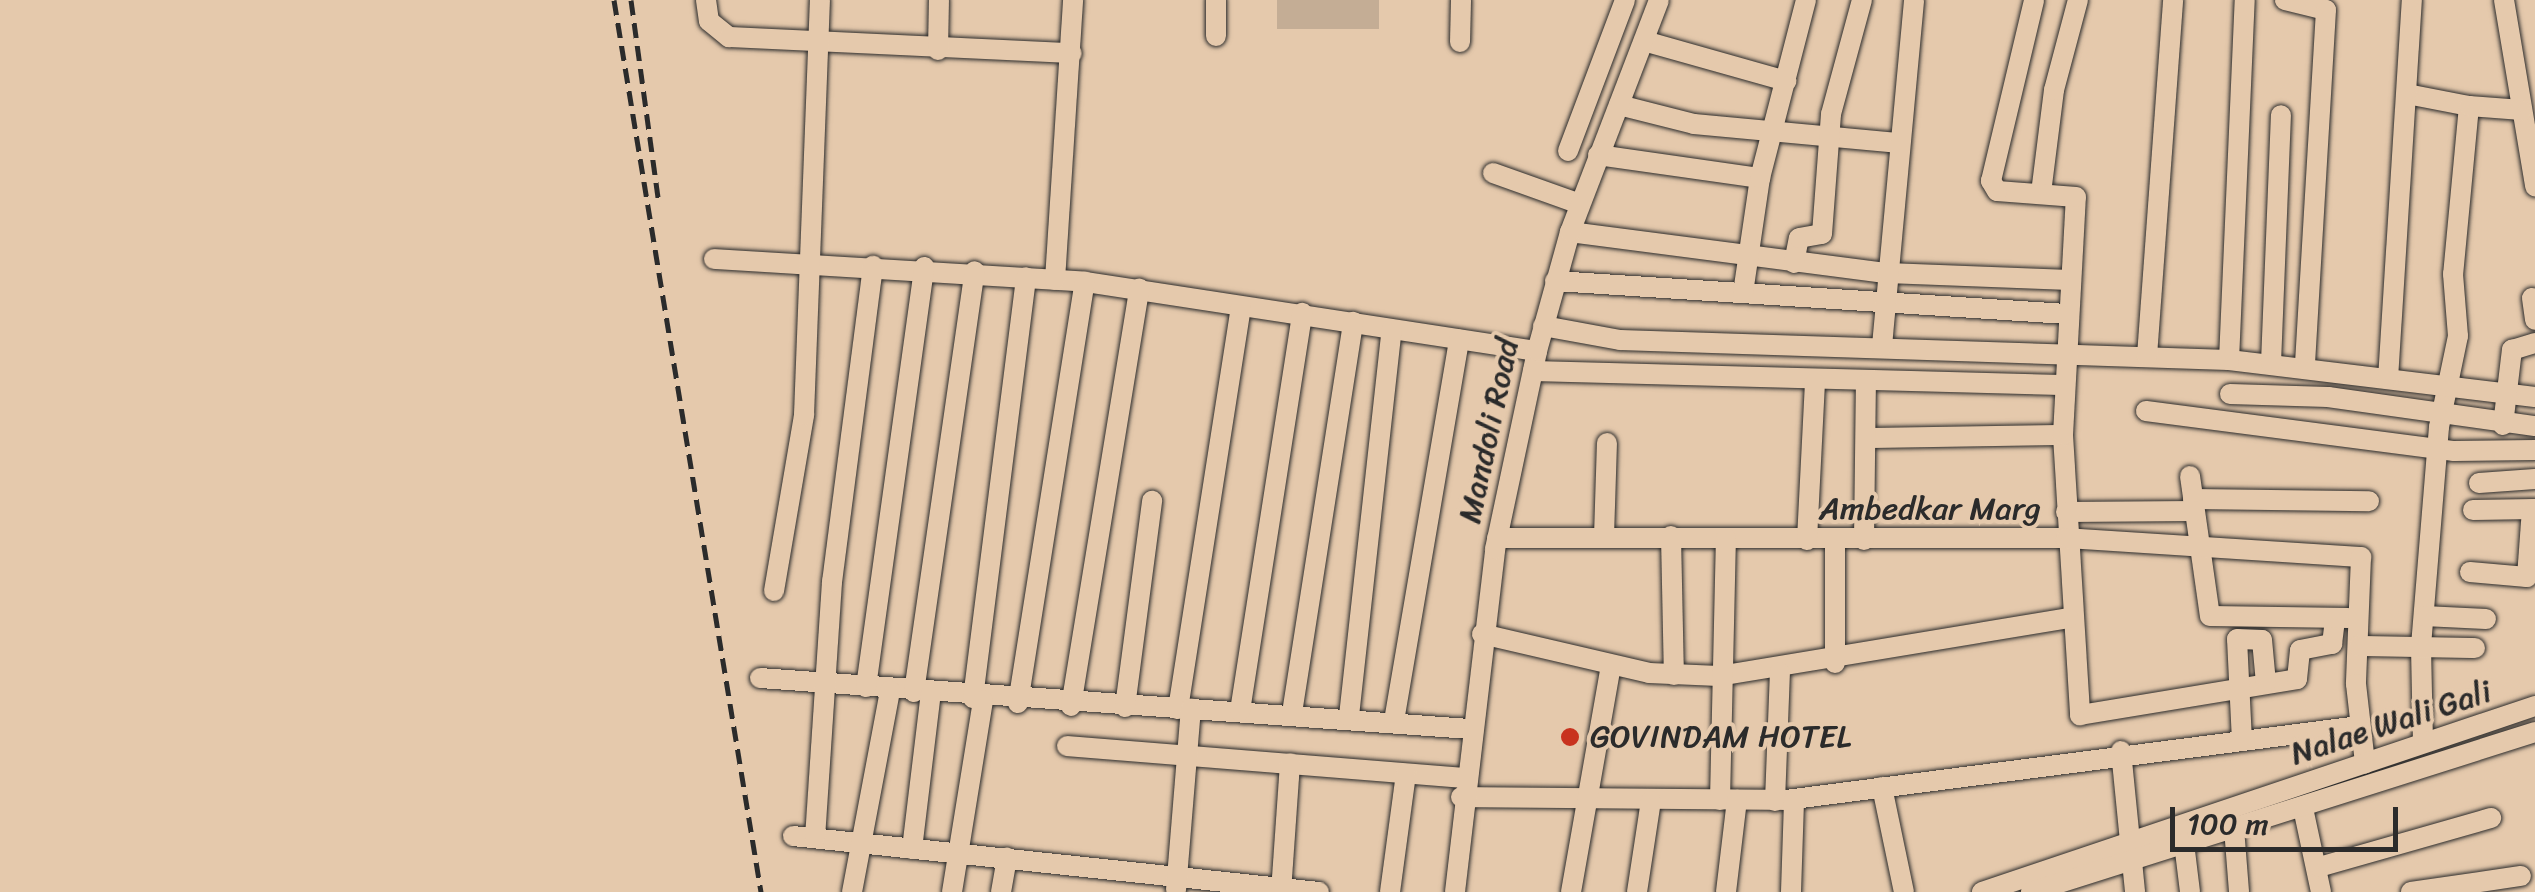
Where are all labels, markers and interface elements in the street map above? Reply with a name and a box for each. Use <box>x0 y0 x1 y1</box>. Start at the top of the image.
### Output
street label: Mandoli Road <box>1451 335 1527 527</box>
street label: Ambedkar Marg <box>1819 490 2041 528</box>
street label: Nalae Wali Gali <box>2286 673 2496 773</box>
place label: GOVINDAM HOTEL <box>1590 718 1851 756</box>
marker: GOVINDAM HOTEL <box>1559 726 1581 748</box>
scale bar <box>2175 787 2402 849</box>
text: 100 m <box>2187 797 2269 851</box>

